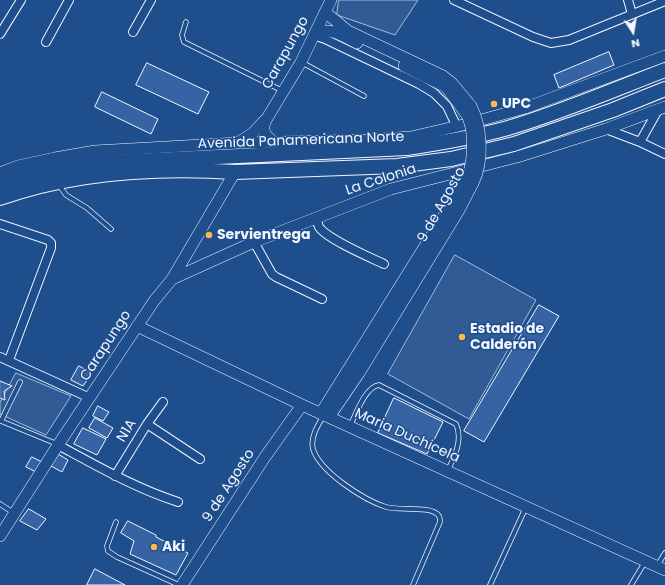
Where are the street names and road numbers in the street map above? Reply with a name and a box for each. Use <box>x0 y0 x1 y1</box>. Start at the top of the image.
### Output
street label: Carapungo <box>259 14 313 92</box>
street label: Avenida Panamericana Norte <box>197 129 405 153</box>
street label: La Colonia <box>344 161 418 199</box>
street label: 9 de Agosto <box>414 164 470 246</box>
street label: Carapungo <box>77 308 135 384</box>
street label: Maria Duchicela <box>352 405 462 467</box>
street label: N1A <box>114 416 140 446</box>
street label: 9 de Agosto <box>199 446 259 526</box>

